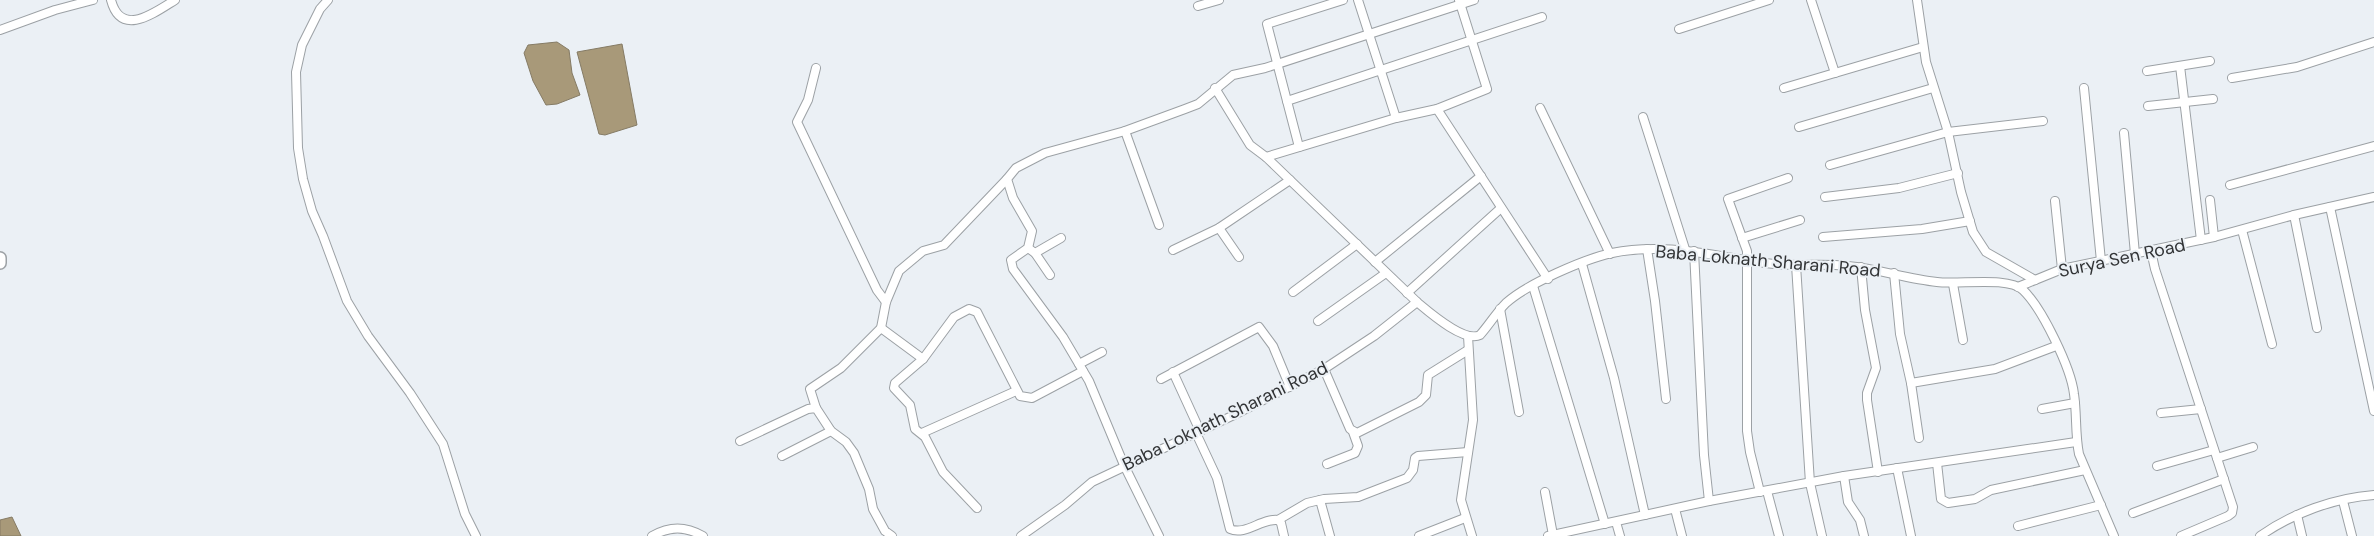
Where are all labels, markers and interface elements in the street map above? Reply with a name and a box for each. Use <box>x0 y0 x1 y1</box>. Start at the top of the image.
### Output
street label: Surya Sen Road <box>2056 233 2188 283</box>
street label: Baba Loknath Sharani Road <box>1654 239 1882 283</box>
street label: Baba Loknath Sharani Road <box>1118 356 1332 476</box>

